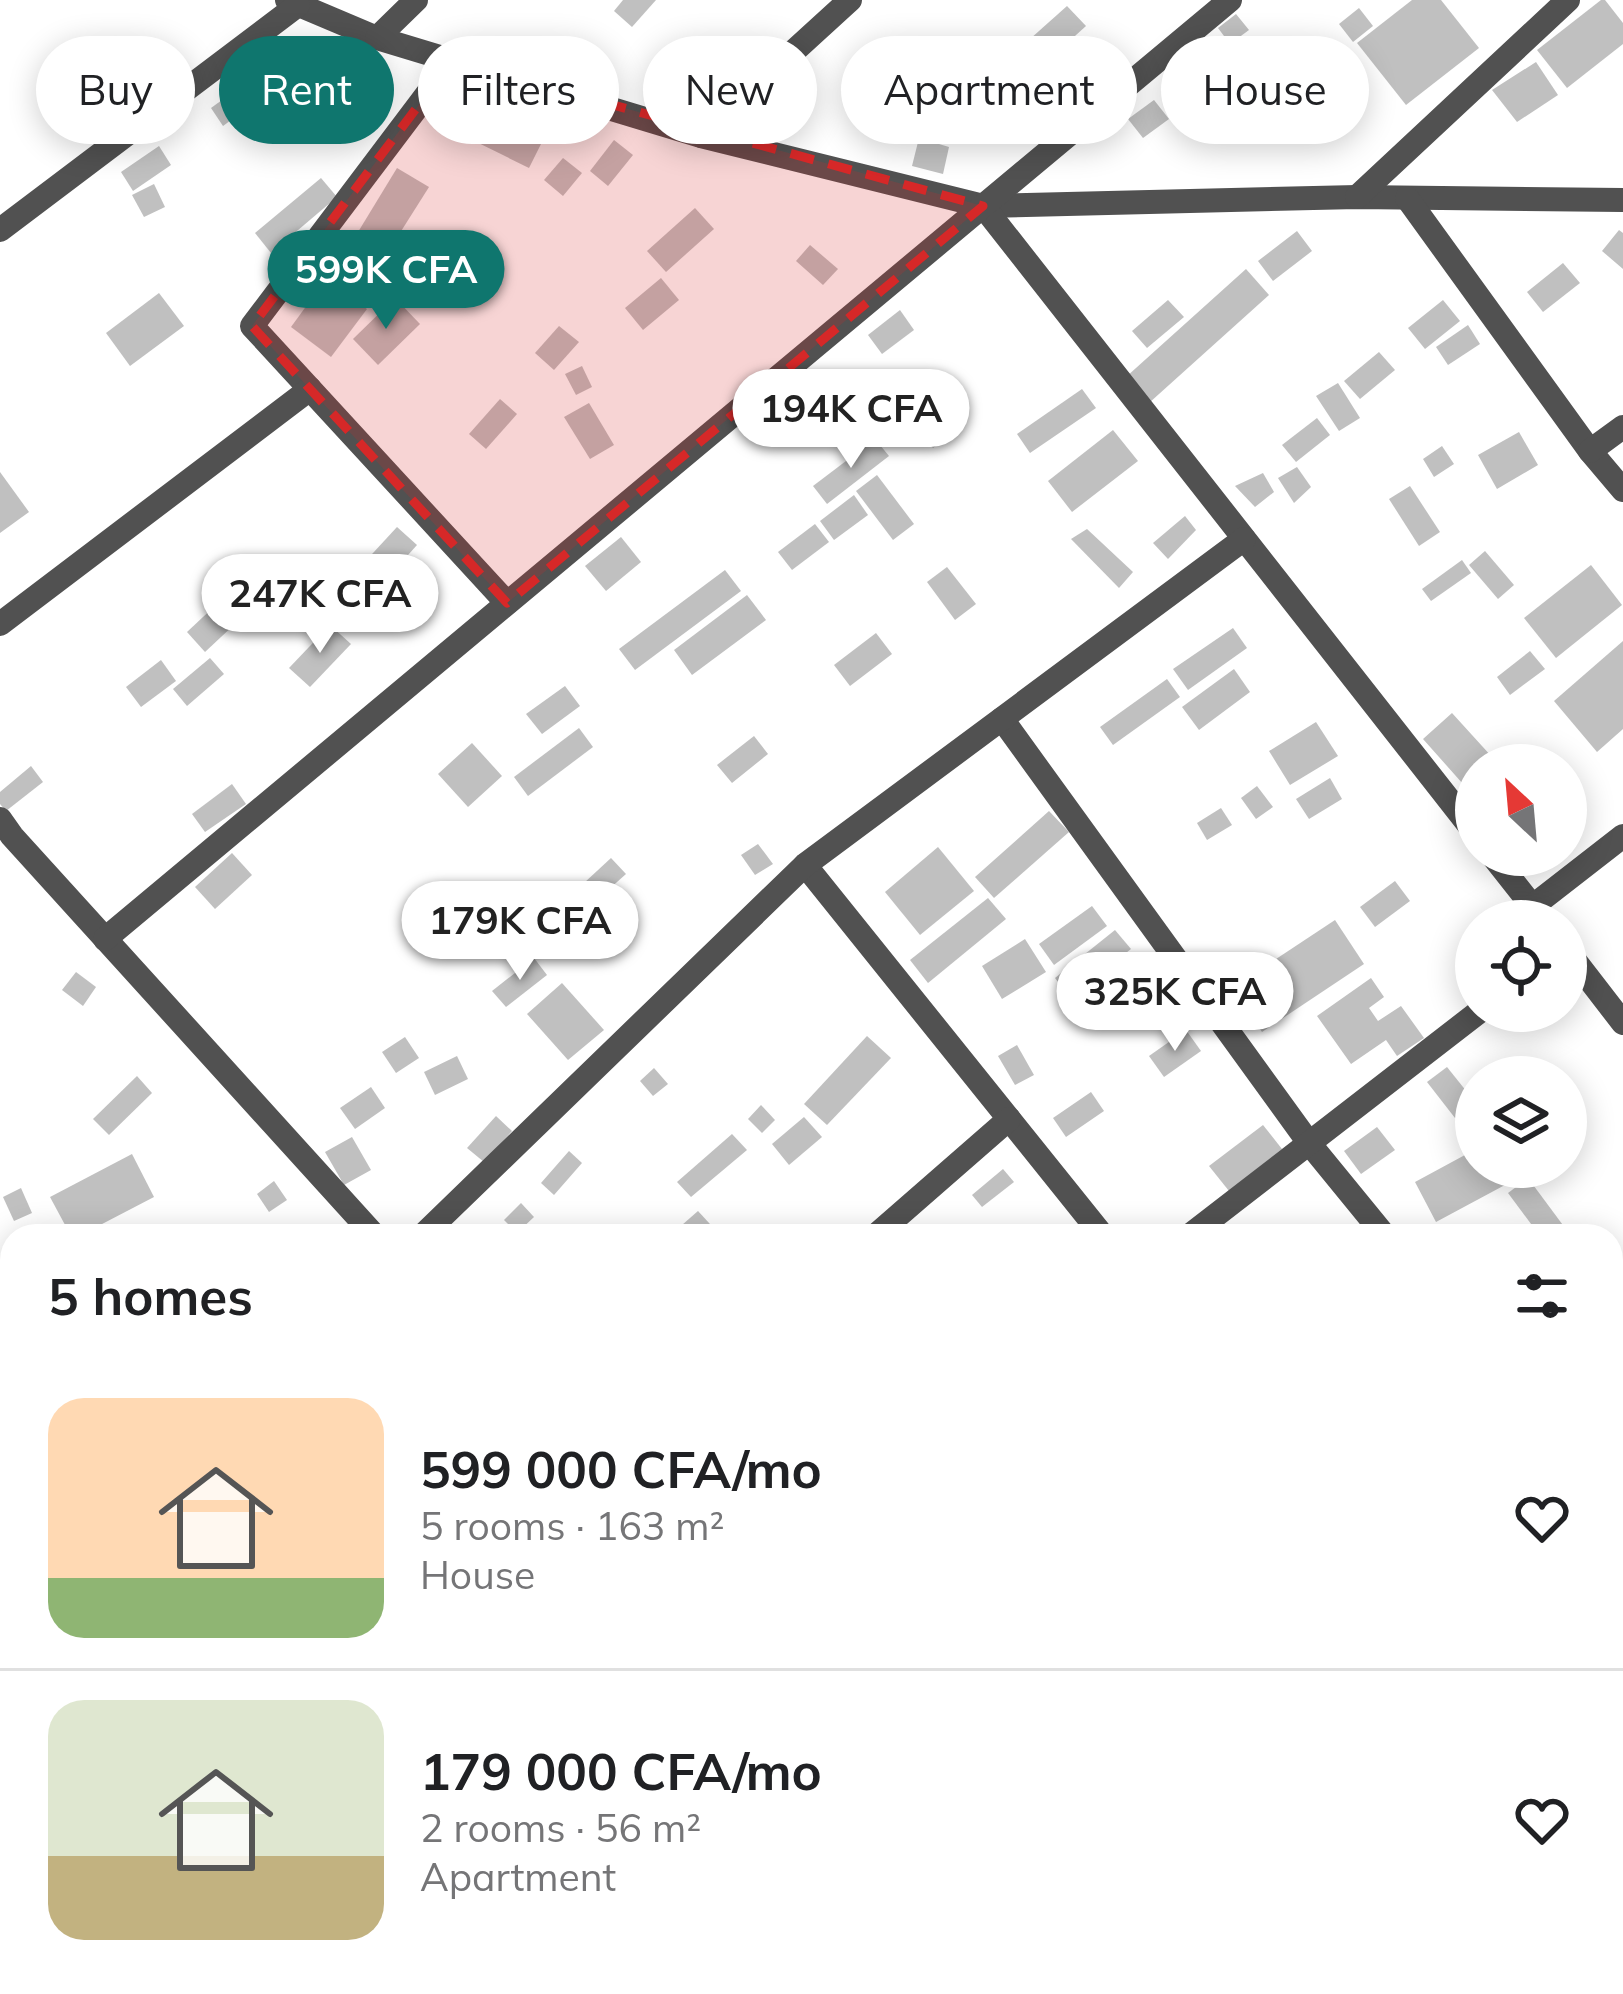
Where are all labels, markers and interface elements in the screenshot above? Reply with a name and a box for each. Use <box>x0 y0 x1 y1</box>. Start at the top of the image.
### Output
chip: Buy <box>36 36 195 144</box>
chip: Rent <box>219 36 394 144</box>
chip: Filters <box>418 36 619 144</box>
chip: New <box>643 36 817 144</box>
chip: Apartment <box>841 36 1137 144</box>
chip: House <box>1161 36 1369 144</box>
pin: 599K CFA <box>262 230 510 332</box>
text: 599K CFA <box>295 244 478 293</box>
pin: 194K CFA <box>727 369 975 471</box>
text: 194K CFA <box>760 383 943 432</box>
pin: 247K CFA <box>196 554 444 656</box>
text: 247K CFA <box>229 568 412 617</box>
north arrow <box>1455 744 1587 876</box>
map controls <box>1455 744 1587 1188</box>
pin: 179K CFA <box>396 881 644 983</box>
text: 179K CFA <box>429 895 612 944</box>
button: locate <box>1455 900 1587 1032</box>
pin: 325K CFA <box>1051 952 1299 1054</box>
text: 325K CFA <box>1084 966 1267 1015</box>
button: layers <box>1455 1056 1587 1188</box>
icon: filters <box>1509 1263 1575 1329</box>
text: 5 homes <box>48 1264 253 1328</box>
text: 599 000 CFA/mo <box>420 1437 822 1501</box>
icon: home <box>144 1446 288 1590</box>
icon: heart <box>1509 1485 1575 1551</box>
text: 5 rooms · 163 m² <box>420 1501 724 1550</box>
text: House <box>420 1550 535 1599</box>
text: 179 000 CFA/mo <box>420 1739 822 1803</box>
icon: home <box>144 1748 288 1892</box>
icon: heart <box>1509 1787 1575 1853</box>
text: 2 rooms · 56 m² <box>420 1803 701 1852</box>
text: Apartment <box>420 1852 616 1901</box>

